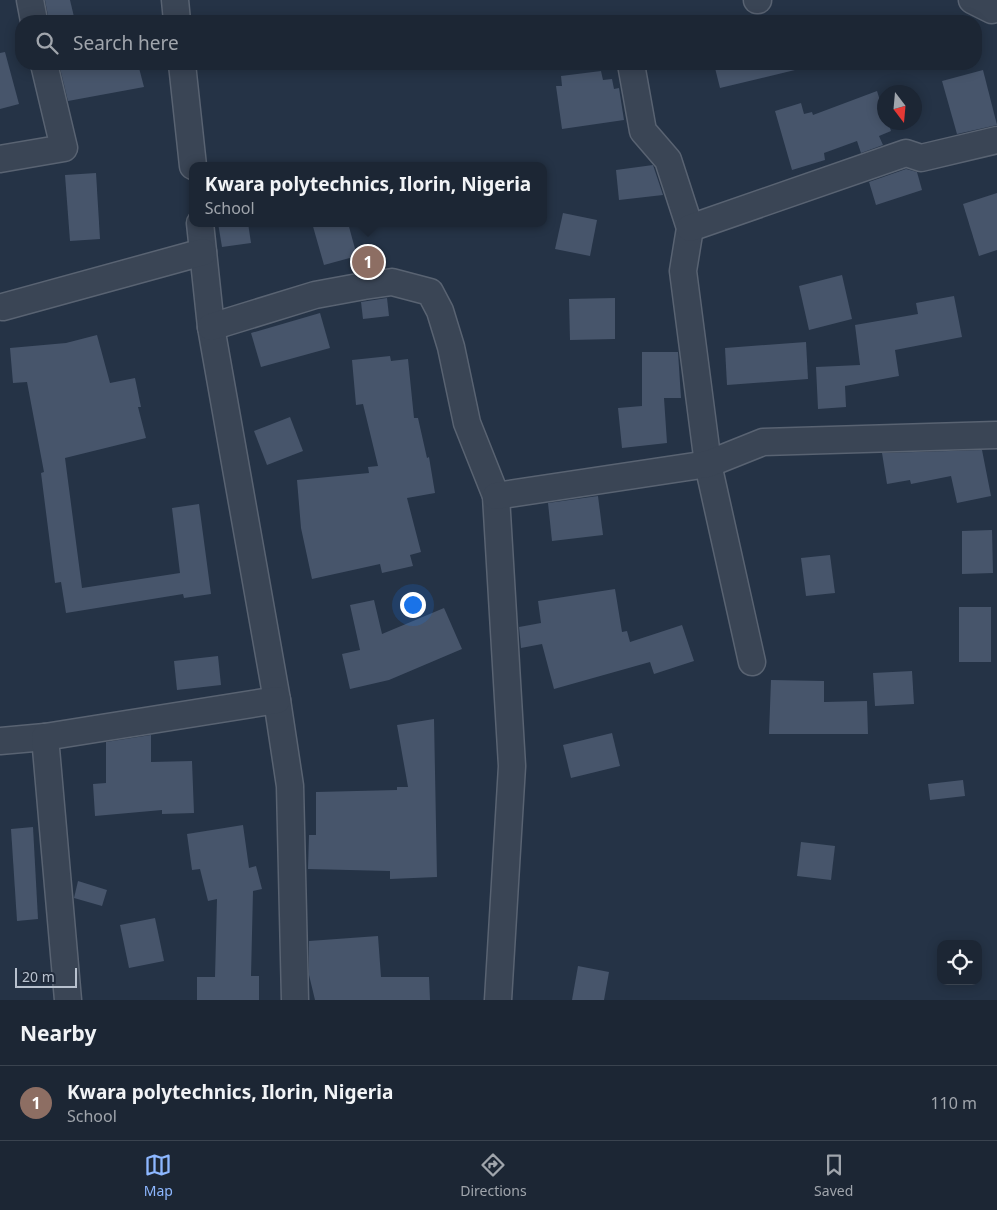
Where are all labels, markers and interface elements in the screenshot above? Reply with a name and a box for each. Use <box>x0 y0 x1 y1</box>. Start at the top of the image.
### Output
search box <box>15 15 982 70</box>
icon: search <box>33 29 61 57</box>
text: Search here <box>73 30 179 56</box>
north arrow <box>877 85 922 130</box>
popup <box>189 162 547 227</box>
text: Kwara polytechnics, Ilorin, Nigeria <box>205 171 531 197</box>
text: School <box>205 197 255 219</box>
pin: 1 <box>352 243 384 281</box>
your location <box>400 592 426 618</box>
map controls <box>937 940 982 985</box>
button: locate <box>937 940 982 985</box>
scale bar <box>15 965 78 988</box>
text: 20 m <box>22 967 55 986</box>
text: Nearby <box>20 1019 96 1047</box>
text: Kwara polytechnics, Ilorin, Nigeria <box>67 1079 393 1105</box>
text: 1 <box>31 1092 41 1114</box>
text: 110 m <box>930 1092 977 1114</box>
text: School <box>67 1105 117 1127</box>
tab: Map <box>144 1151 173 1200</box>
tab: Directions <box>460 1151 527 1200</box>
tab: Saved <box>814 1151 853 1200</box>

